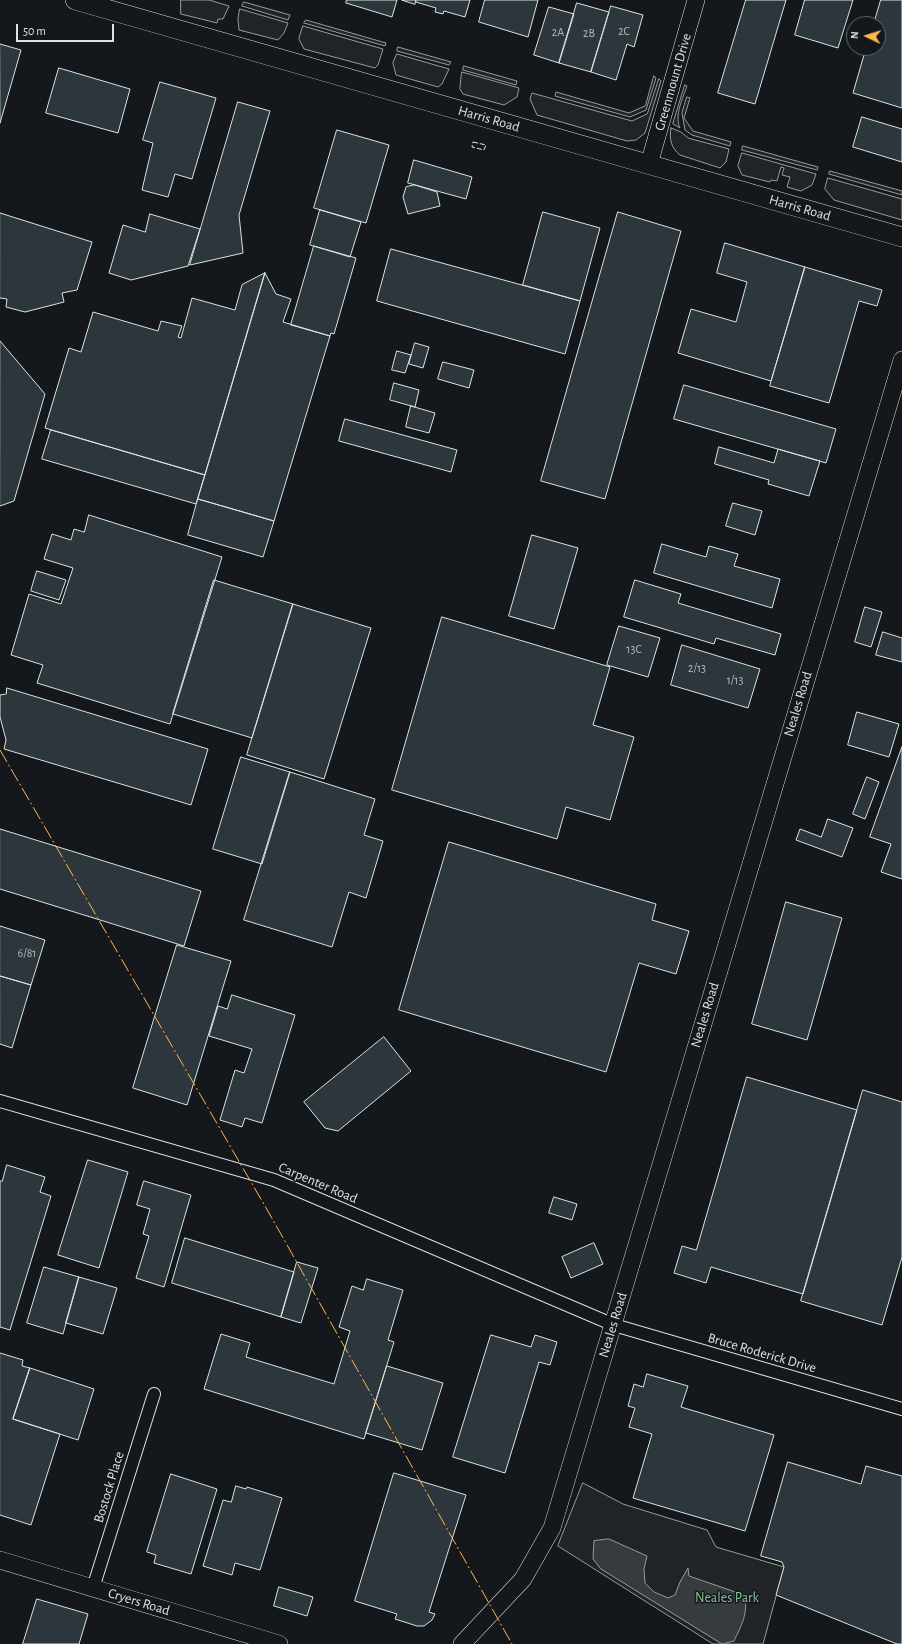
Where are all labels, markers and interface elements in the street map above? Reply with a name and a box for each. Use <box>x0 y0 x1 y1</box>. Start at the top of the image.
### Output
scale bar <box>18 16 116 42</box>
north arrow <box>846 16 886 56</box>
house number: 2C <box>618 24 630 38</box>
text: 50 m <box>23 25 46 37</box>
house number: 2A <box>552 25 564 39</box>
house number: 2B <box>583 26 595 40</box>
street label: Greenmount Drive <box>651 31 695 133</box>
text: N <box>849 31 860 39</box>
street label: Harris Road <box>456 102 522 136</box>
street label: Harris Road <box>767 191 833 225</box>
house number: 13C <box>626 642 642 656</box>
house number: 2/13 <box>688 661 706 675</box>
street label: Neales Road <box>780 669 816 739</box>
house number: 1/13 <box>727 673 743 687</box>
house number: 6/81 <box>18 946 36 960</box>
street label: Neales Road <box>687 980 723 1050</box>
street label: Carpenter Road <box>276 1159 360 1207</box>
street label: Neales Road <box>595 1290 631 1360</box>
street label: Bruce Roderick Drive <box>706 1329 818 1377</box>
street label: Bostock Place <box>90 1449 128 1525</box>
street label: Cryers Road <box>106 1585 172 1619</box>
park label: Neales Park <box>695 1590 759 1606</box>

